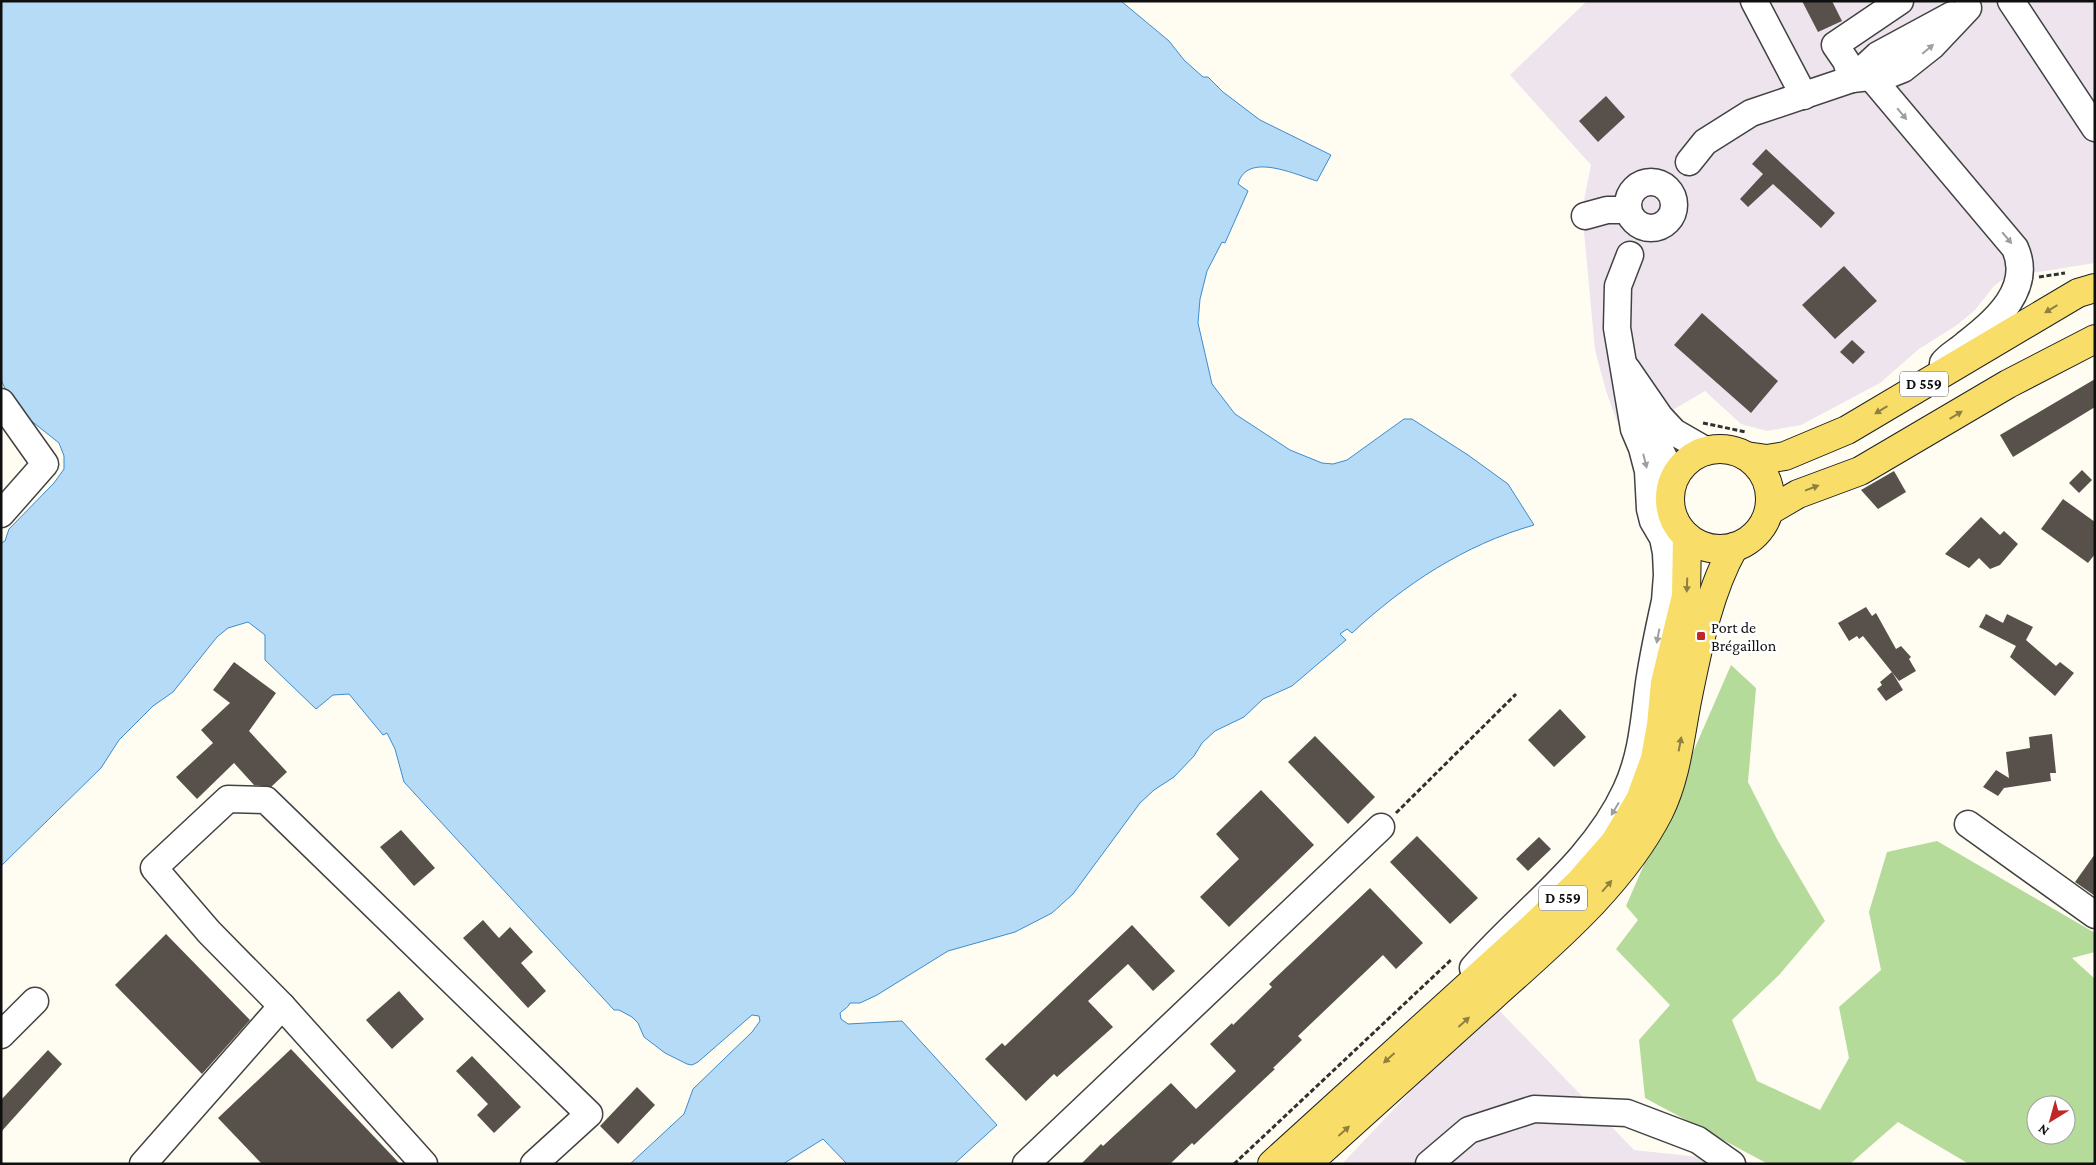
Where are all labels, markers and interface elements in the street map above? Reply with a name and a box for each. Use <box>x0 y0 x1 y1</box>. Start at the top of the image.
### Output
one-way arrow <box>1921 43 1933 55</box>
one-way arrow <box>1896 108 1908 120</box>
one-way arrow <box>2001 232 2013 244</box>
one-way arrow <box>2045 305 2058 314</box>
road number: D 559 <box>1900 372 1948 396</box>
one-way arrow <box>1875 405 1888 414</box>
one-way arrow <box>1949 410 1962 419</box>
one-way arrow <box>1642 453 1650 468</box>
one-way arrow <box>1804 484 1819 492</box>
one-way arrow <box>1682 578 1690 594</box>
place label: Port de Brégaillon <box>1711 619 1777 655</box>
one-way arrow <box>1654 629 1662 644</box>
marker: Port de Brégaillon <box>1695 630 1707 642</box>
one-way arrow <box>1676 736 1684 751</box>
one-way arrow <box>1610 803 1619 816</box>
one-way arrow <box>1601 880 1612 892</box>
road number: D 559 <box>1539 886 1587 910</box>
one-way arrow <box>1458 1016 1470 1028</box>
one-way arrow <box>1383 1052 1395 1064</box>
north arrow <box>2026 1095 2076 1145</box>
text: N <box>2034 1121 2052 1140</box>
one-way arrow <box>1337 1125 1349 1137</box>

